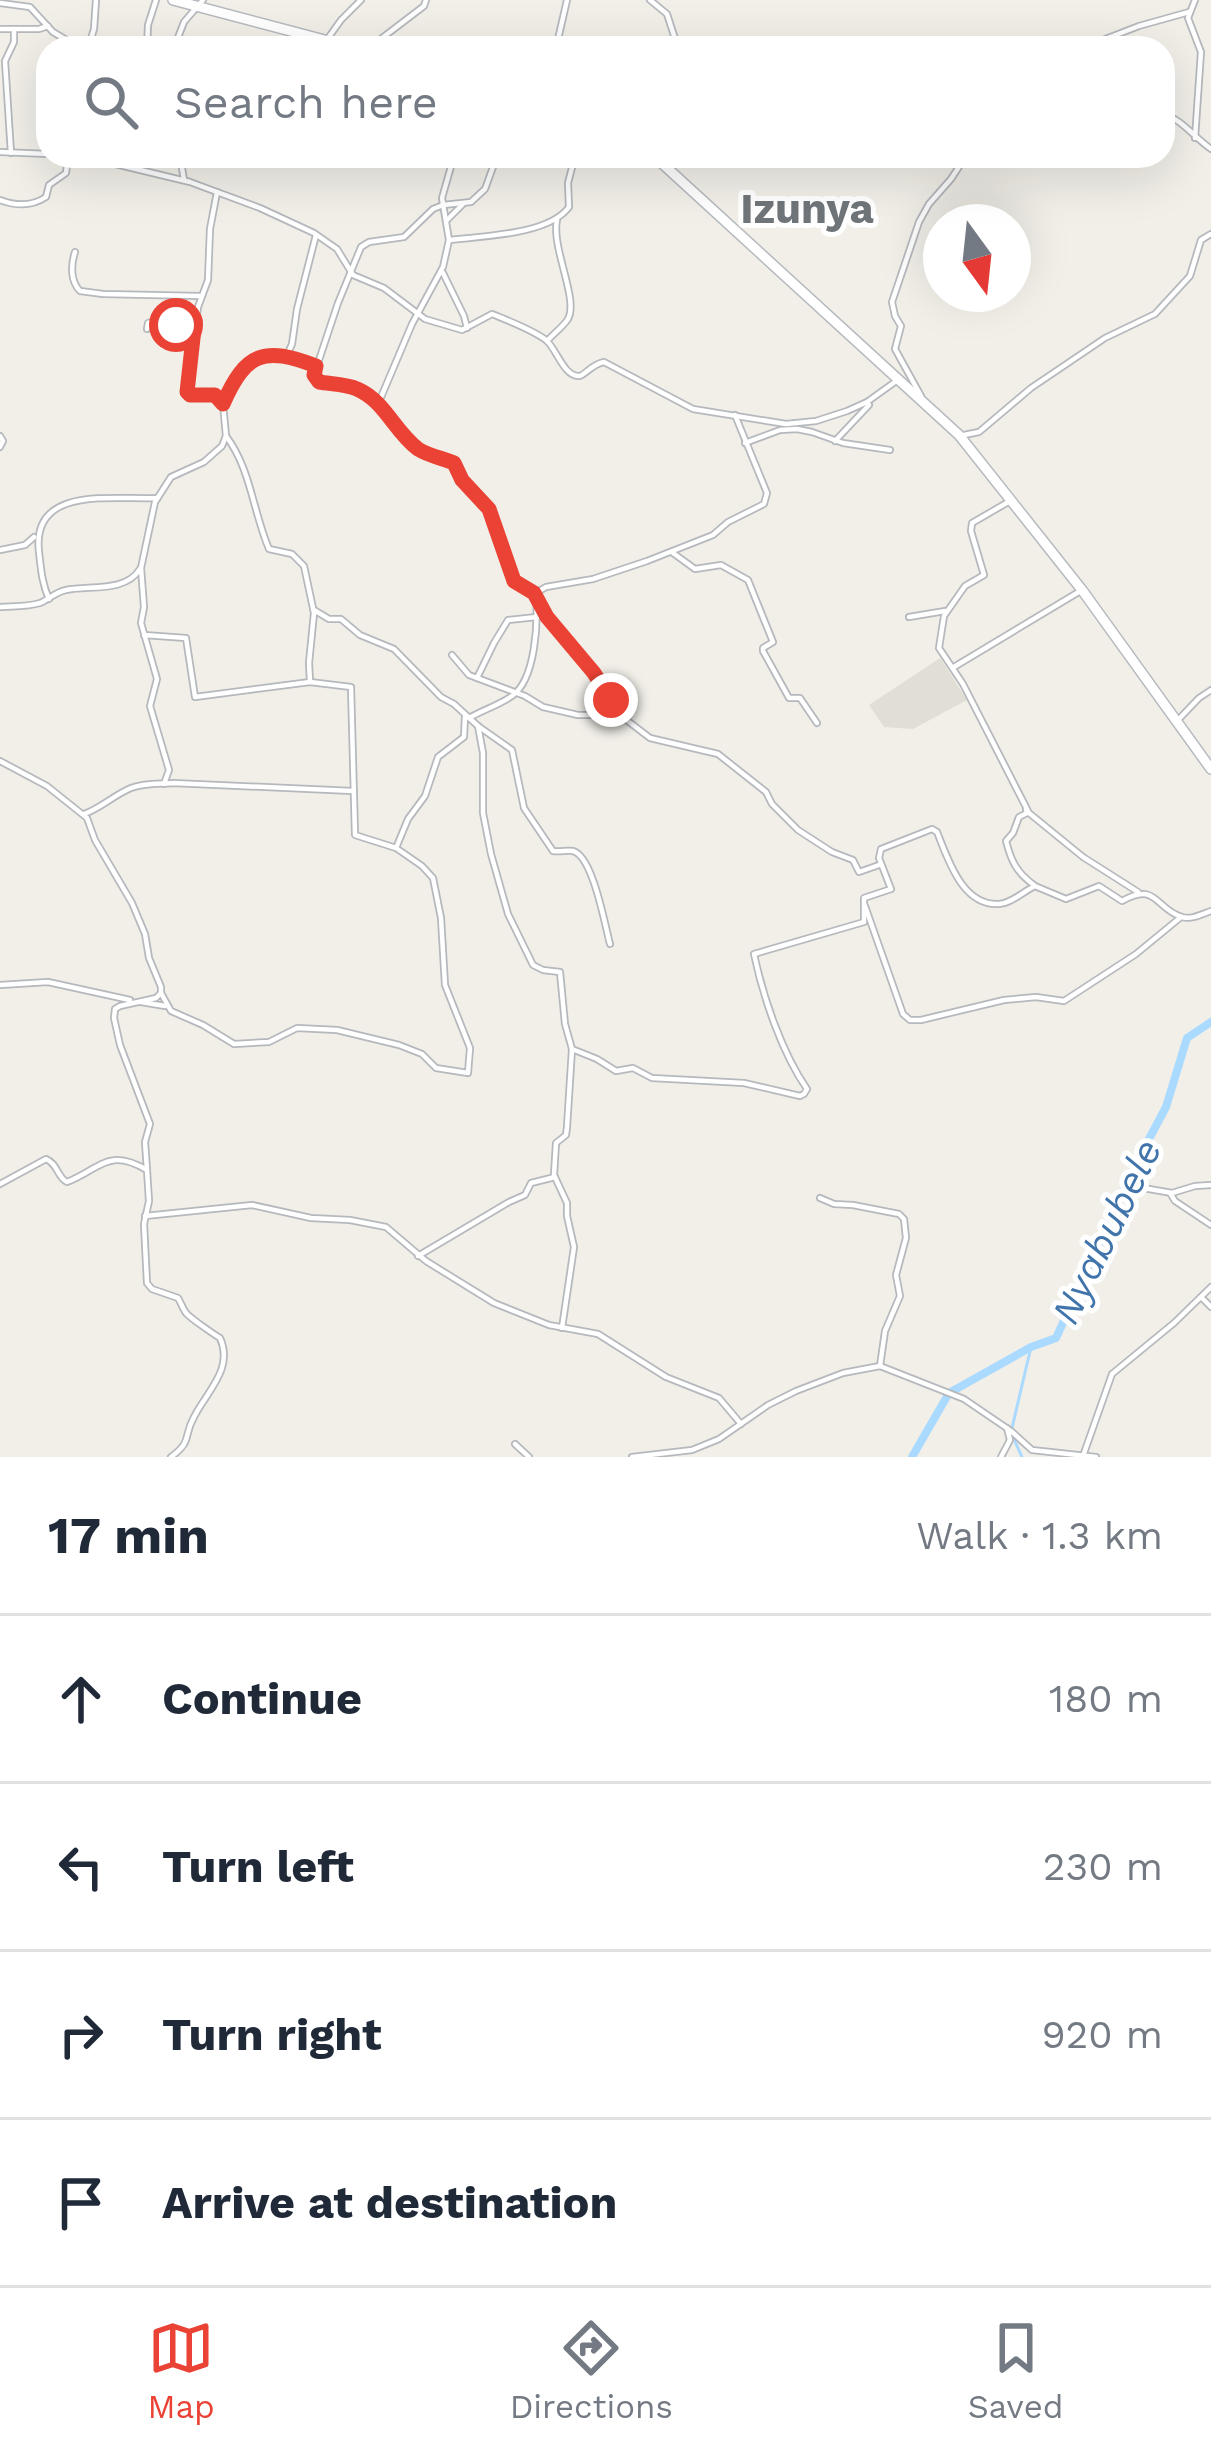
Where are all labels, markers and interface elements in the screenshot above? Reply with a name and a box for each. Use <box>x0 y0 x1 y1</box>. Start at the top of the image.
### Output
search box <box>36 36 1175 168</box>
icon: search <box>78 69 144 135</box>
text: Search here <box>174 76 438 129</box>
district label: Izunya <box>740 184 874 233</box>
north arrow <box>923 204 1031 312</box>
route start <box>149 298 203 352</box>
route end <box>584 673 638 727</box>
water label: Nyabubele <box>1042 1132 1170 1331</box>
text: 17 min <box>48 1506 209 1565</box>
text: Walk · 1.3 km <box>916 1513 1163 1558</box>
icon: ahead <box>48 1666 114 1732</box>
text: Continue <box>162 1672 362 1725</box>
text: 180 m <box>1049 1676 1163 1721</box>
icon: left <box>48 1834 114 1900</box>
text: Turn left <box>162 1840 354 1893</box>
text: 230 m <box>1043 1844 1163 1889</box>
icon: right <box>48 2002 114 2068</box>
text: Turn right <box>162 2008 382 2061</box>
text: 920 m <box>1041 2012 1163 2057</box>
icon: arrive <box>48 2170 114 2236</box>
text: Arrive at destination <box>162 2176 617 2229</box>
tab: Map <box>147 2315 215 2426</box>
tab: Directions <box>510 2315 673 2426</box>
tab: Saved <box>968 2315 1064 2426</box>

